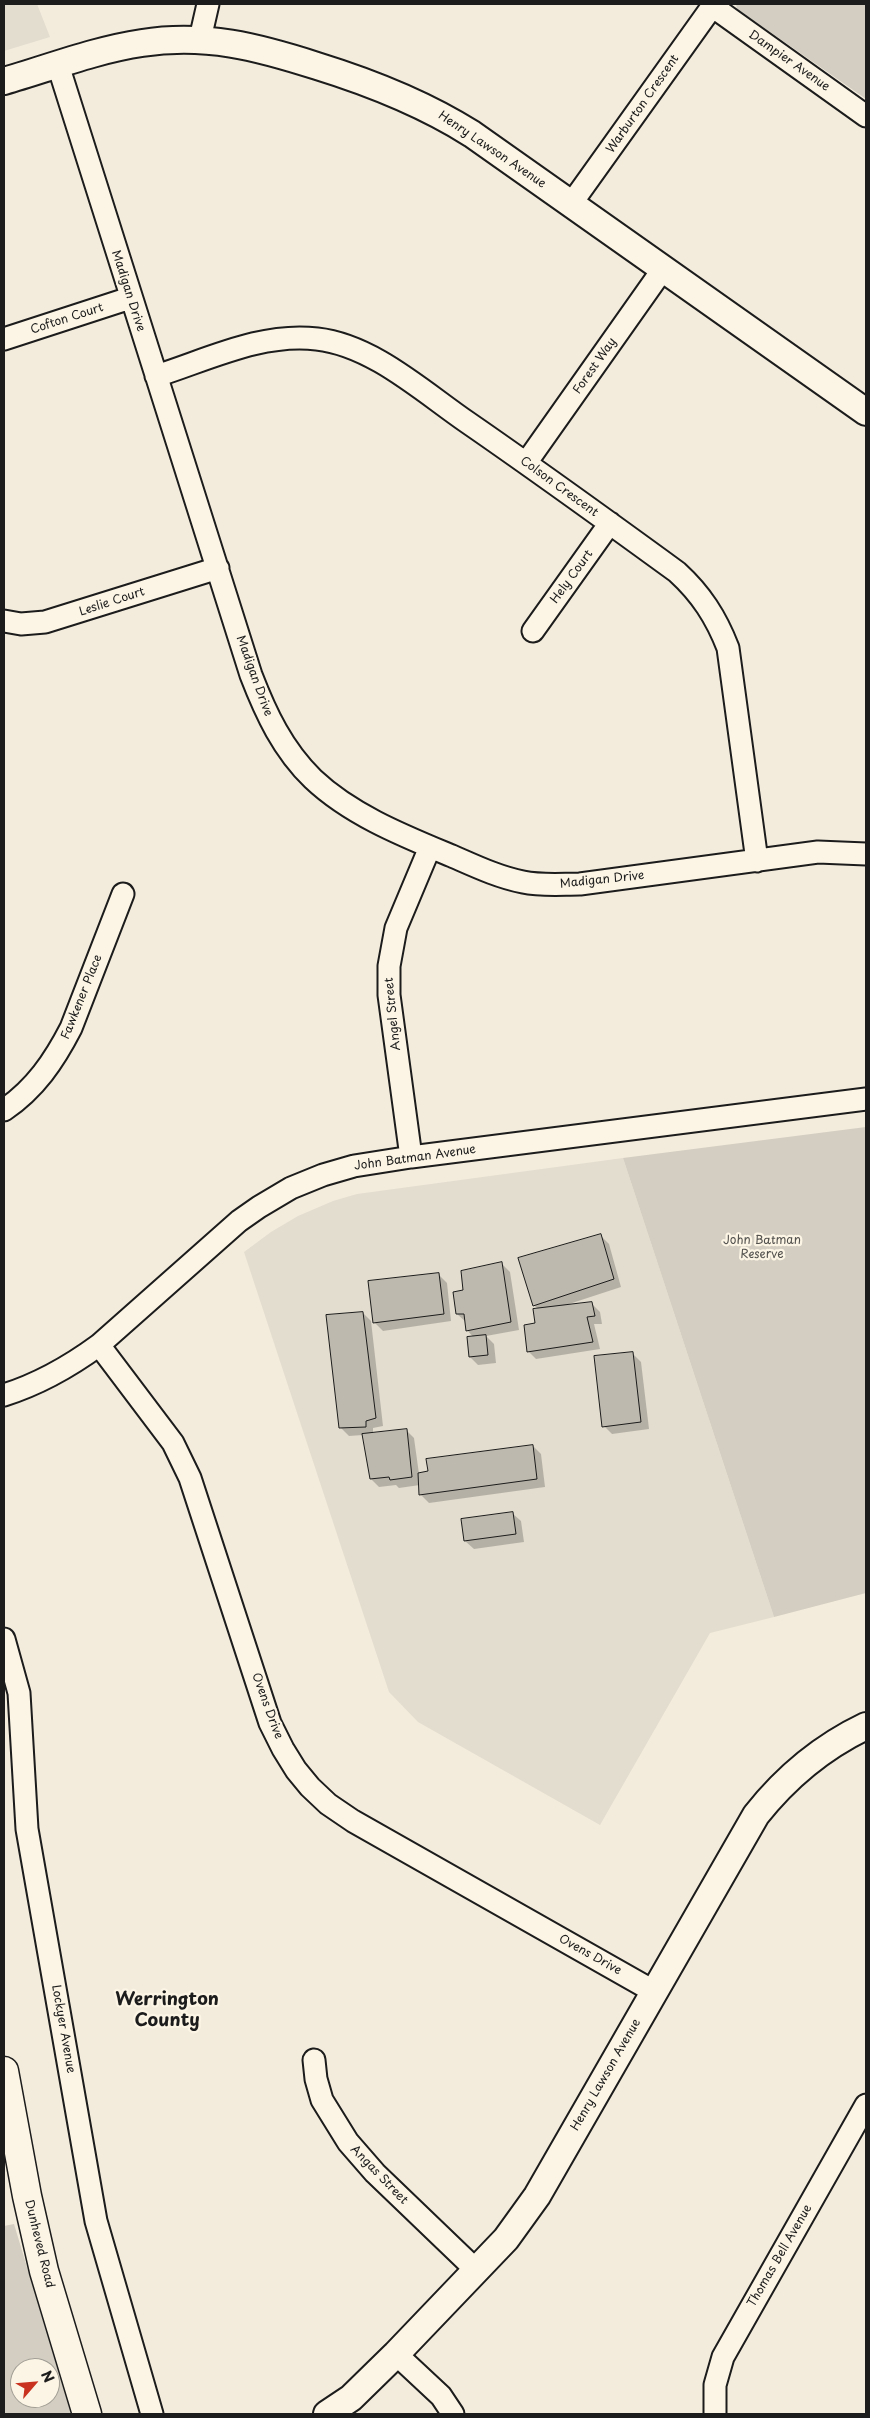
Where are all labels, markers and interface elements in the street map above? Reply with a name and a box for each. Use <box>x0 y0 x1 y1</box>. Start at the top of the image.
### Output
street label: Dampier Avenue <box>746 28 832 94</box>
street label: Warburton Crescent <box>604 52 682 156</box>
street label: Henry Lawson Avenue <box>435 109 549 191</box>
street label: Madigan Drive <box>108 248 148 334</box>
street label: Cofton Court <box>29 300 105 338</box>
street label: Forest Way <box>570 335 620 397</box>
street label: Colson Crescent <box>517 454 601 520</box>
street label: Hely Court <box>548 547 596 607</box>
street label: Leslie Court <box>77 585 147 619</box>
street label: Madigan Drive <box>233 634 275 718</box>
street label: Madigan Drive <box>559 868 645 892</box>
street label: Fawkener Place <box>58 953 106 1041</box>
street label: Angel Street <box>382 977 404 1051</box>
street label: John Batman Avenue <box>353 1142 477 1174</box>
park label: John Batman Reserve <box>723 1234 801 1262</box>
street label: Ovens Drive <box>248 1671 286 1741</box>
street label: Ovens Drive <box>556 1932 624 1978</box>
street label: Lockyer Avenue <box>48 1984 78 2074</box>
district label: Werrington County <box>115 1989 219 2032</box>
street label: Henry Lawson Avenue <box>568 2016 644 2134</box>
street label: Angas Street <box>347 2142 411 2208</box>
street label: Dunheved Road <box>21 2199 57 2289</box>
street label: Thomas Bell Avenue <box>745 2202 815 2310</box>
north arrow <box>10 2358 60 2408</box>
text: N <box>36 2367 60 2386</box>

